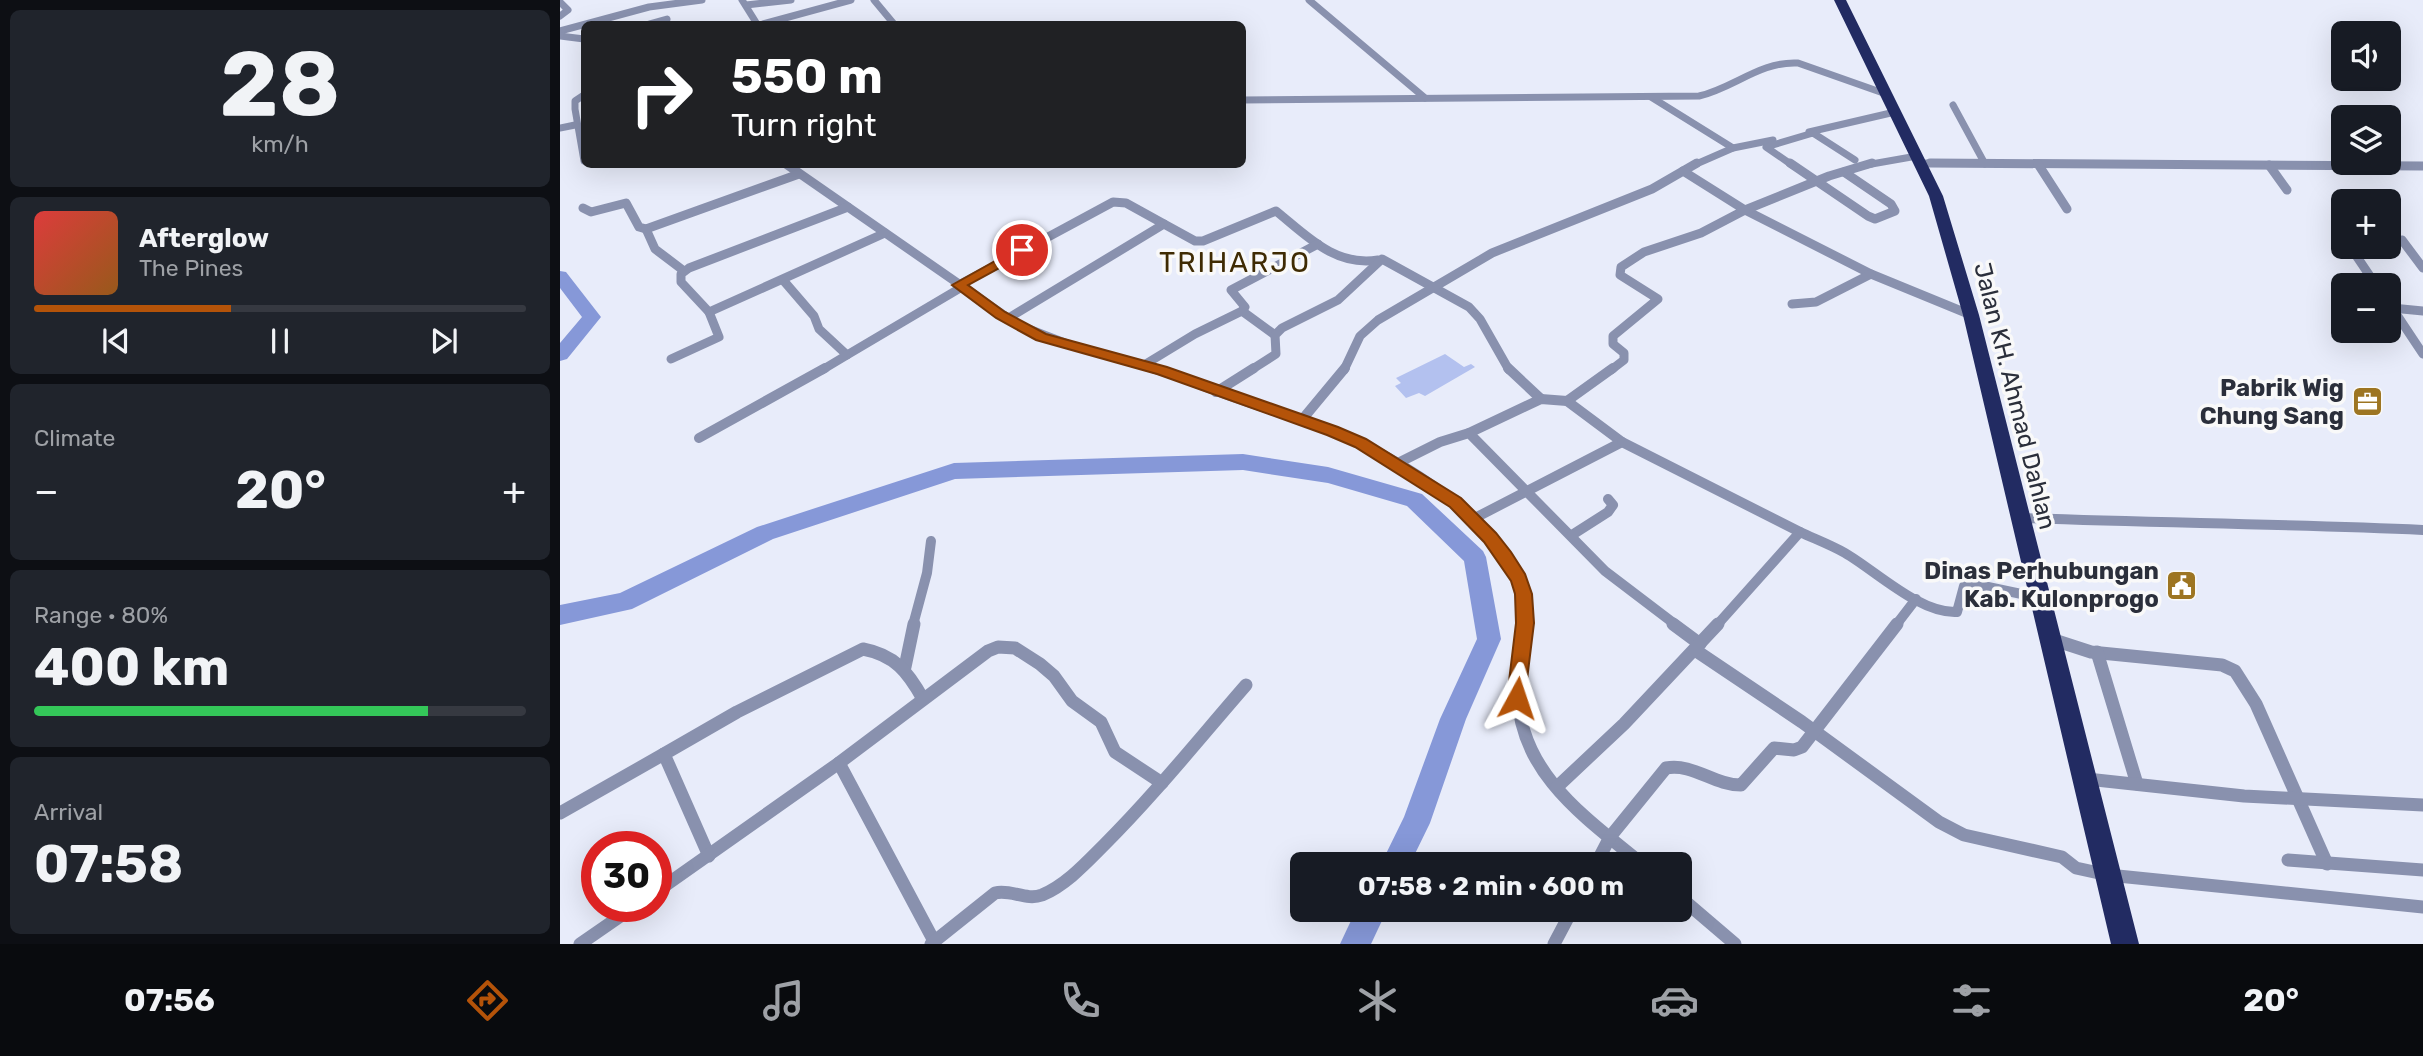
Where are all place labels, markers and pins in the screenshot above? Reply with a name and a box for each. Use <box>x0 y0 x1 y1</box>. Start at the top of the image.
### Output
pin <box>992 220 1052 280</box>
place label: Pabrik Wig Chung Sang <box>2200 374 2344 430</box>
office icon: Pabrik Wig Chung Sang <box>2350 385 2384 419</box>
place label: Dinas Perhubungan Kab. Kulonprogo <box>1924 557 2159 613</box>
public building icon: Dinas Perhubungan Kab. Kulonprogo <box>2165 568 2199 602</box>

